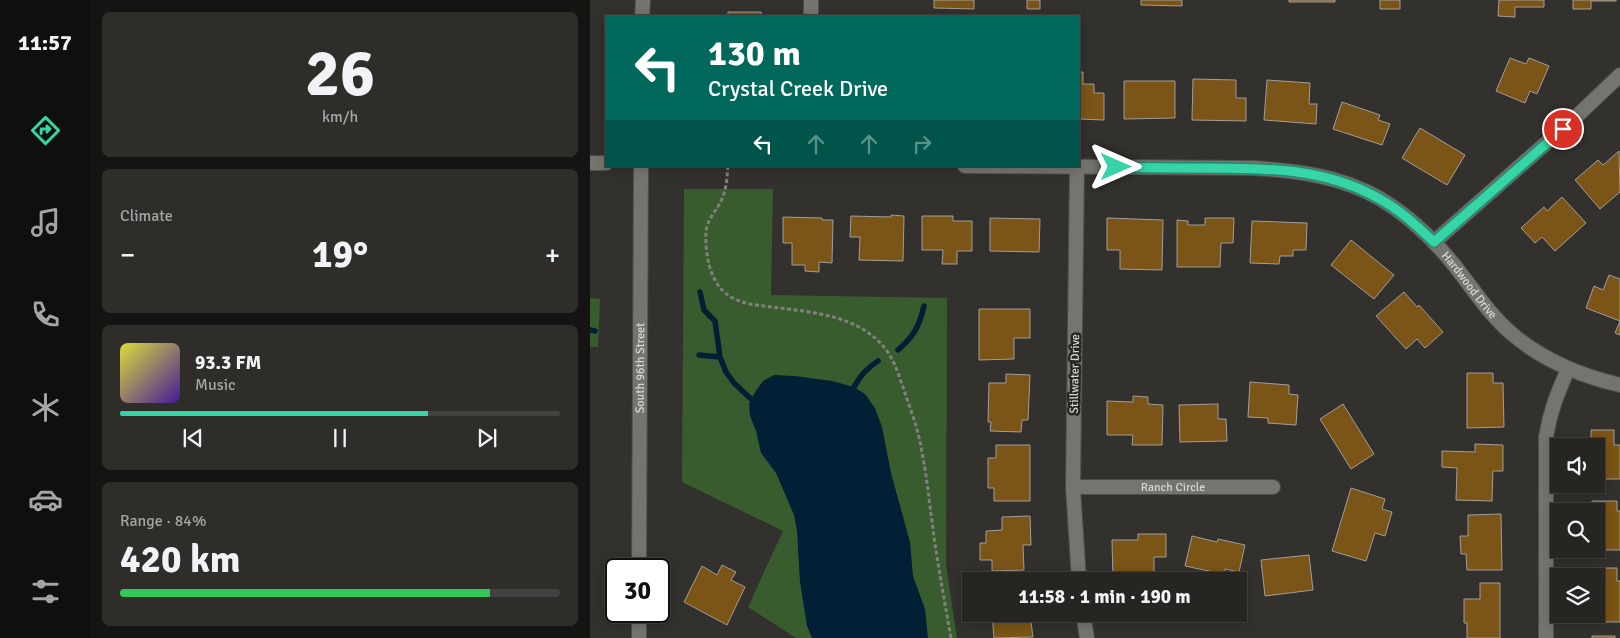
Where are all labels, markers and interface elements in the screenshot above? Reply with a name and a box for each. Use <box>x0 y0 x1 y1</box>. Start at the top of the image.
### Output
text: 11:57 <box>18 29 72 56</box>
text: 130 m <box>708 32 801 75</box>
text: 26 <box>305 34 375 114</box>
icon: left <box>625 35 690 100</box>
text: Crystal Creek Drive <box>708 75 888 102</box>
text: km/h <box>322 107 358 127</box>
pin <box>1542 108 1584 150</box>
icon: directions <box>28 113 63 148</box>
icon: arrive <box>1549 115 1577 143</box>
icon: left <box>749 130 777 158</box>
icon: ahead <box>802 130 830 158</box>
icon: ahead <box>855 130 883 158</box>
icon: right <box>908 130 936 158</box>
position arrow <box>1089 140 1141 192</box>
icon: music <box>28 205 63 240</box>
text: Climate <box>120 206 173 226</box>
text: 19° <box>312 231 368 278</box>
text: − <box>120 238 135 272</box>
text: + <box>545 238 560 272</box>
street label: Hardwood Drive <box>1438 248 1500 322</box>
icon: phone <box>28 297 63 332</box>
street label: South 96th Street <box>632 323 648 413</box>
street label: Stillwater Drive <box>1067 334 1083 414</box>
text: 93.3 FM <box>195 351 261 375</box>
text: Music <box>195 375 236 395</box>
icon: climate <box>28 390 63 425</box>
icon: previous <box>179 424 207 452</box>
icon: pause <box>326 424 354 452</box>
icon: next <box>473 424 501 452</box>
map controls <box>1550 438 1605 623</box>
button: sound <box>1550 438 1605 493</box>
street label: Ranch Circle <box>1141 480 1205 495</box>
icon: car <box>28 482 63 517</box>
button: search <box>1550 503 1605 558</box>
text: Range · 84% <box>120 511 206 531</box>
text: 420 km <box>120 536 241 583</box>
speed limit sign: 30 <box>605 558 670 623</box>
button: layers <box>1550 568 1605 623</box>
icon: filters <box>28 574 63 609</box>
text: 11:58 · 1 min · 190 m <box>1018 585 1191 609</box>

